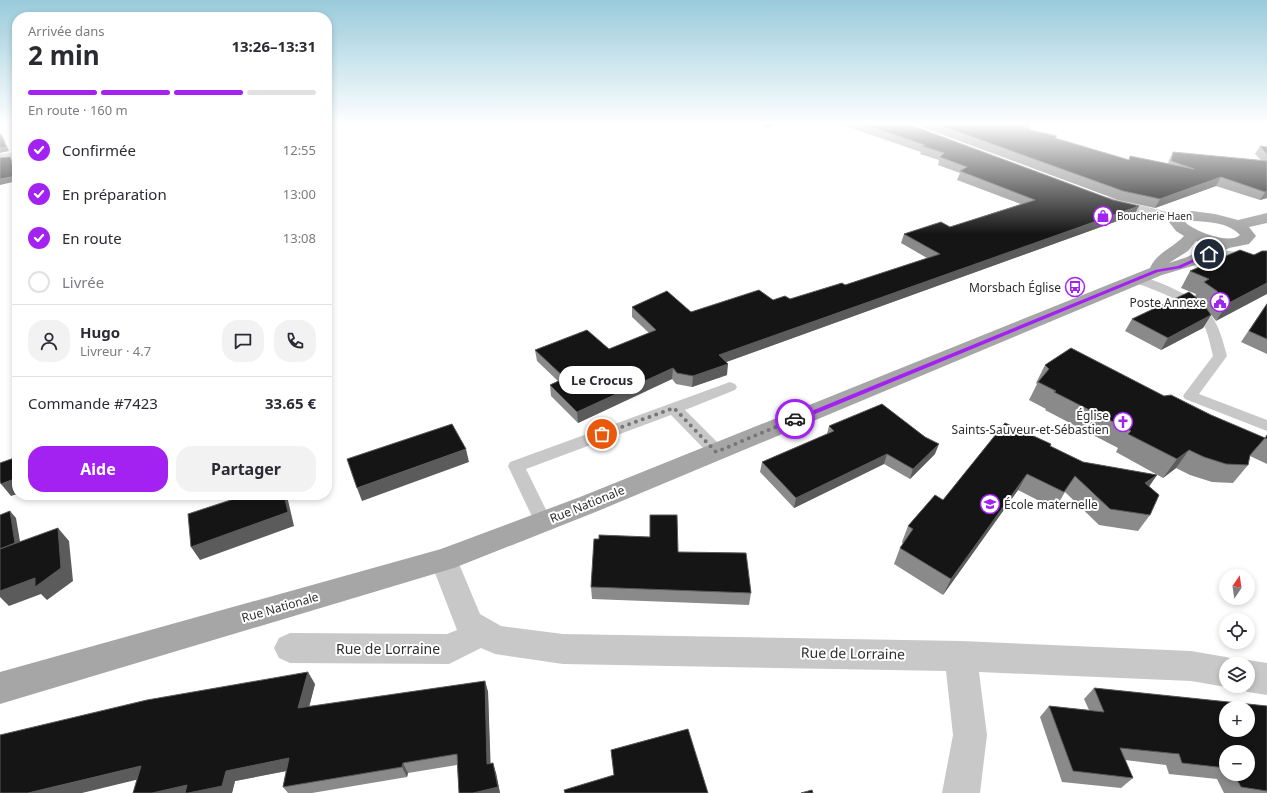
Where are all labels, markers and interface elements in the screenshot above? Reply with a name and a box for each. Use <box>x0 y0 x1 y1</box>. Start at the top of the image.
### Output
text: Arrivée dans <box>28 22 105 40</box>
text: 13:26–13:31 <box>231 36 316 56</box>
text: 2 min <box>28 37 100 73</box>
text: En route · 160 m <box>28 101 128 119</box>
icon: check <box>28 139 50 161</box>
text: Confirmée <box>62 140 136 160</box>
text: 12:55 <box>283 141 316 159</box>
icon: check <box>28 183 50 205</box>
text: En préparation <box>62 184 167 204</box>
text: 13:00 <box>283 185 316 203</box>
shop icon: Boucherie Haen <box>1092 205 1114 227</box>
place label: Boucherie Haen <box>1117 209 1192 223</box>
icon: check <box>28 227 50 249</box>
text: En route <box>62 228 122 248</box>
text: 13:08 <box>283 229 316 247</box>
pin <box>1192 237 1226 271</box>
icon: home <box>1198 243 1220 265</box>
text: Livrée <box>62 272 104 292</box>
bus stop icon: Morsbach Église <box>1064 276 1086 298</box>
place label: Morsbach Église <box>969 279 1061 296</box>
public building icon: Poste Annexe <box>1209 291 1231 313</box>
place label: Poste Annexe <box>1130 294 1206 311</box>
button: person <box>28 320 70 362</box>
button: chat <box>222 320 264 362</box>
button: phone <box>274 320 316 362</box>
text: Hugo <box>80 322 120 342</box>
text: Livreur · 4.7 <box>80 342 151 360</box>
callout: Le Crocus <box>559 366 645 394</box>
text: Le Crocus <box>571 371 633 389</box>
text: Commande #7423 <box>28 393 158 413</box>
text: 33.65 € <box>265 393 316 413</box>
courier <box>775 399 815 439</box>
place label: Église Saints-Sauveur-et-Sébastien <box>952 407 1109 438</box>
icon: car <box>784 408 806 430</box>
church icon: Église Saints-Sauveur-et-Sébastien <box>1112 411 1134 433</box>
pin <box>585 417 619 451</box>
icon: bag <box>591 423 613 445</box>
button: Aide <box>28 446 168 492</box>
button: Partager <box>176 446 316 492</box>
street label: Rue Nationale <box>547 481 627 527</box>
school or university icon: École maternelle <box>979 493 1001 515</box>
place label: École maternelle <box>1004 496 1098 513</box>
north arrow <box>1219 569 1255 605</box>
map controls <box>1219 569 1255 781</box>
street label: Rue Nationale <box>240 588 321 626</box>
button: locate <box>1219 613 1255 649</box>
street label: Rue de Lorraine <box>336 639 440 658</box>
street label: Rue de Lorraine <box>801 643 905 663</box>
button: layers <box>1219 657 1255 693</box>
button: + <box>1219 701 1255 737</box>
button: − <box>1219 745 1255 781</box>

